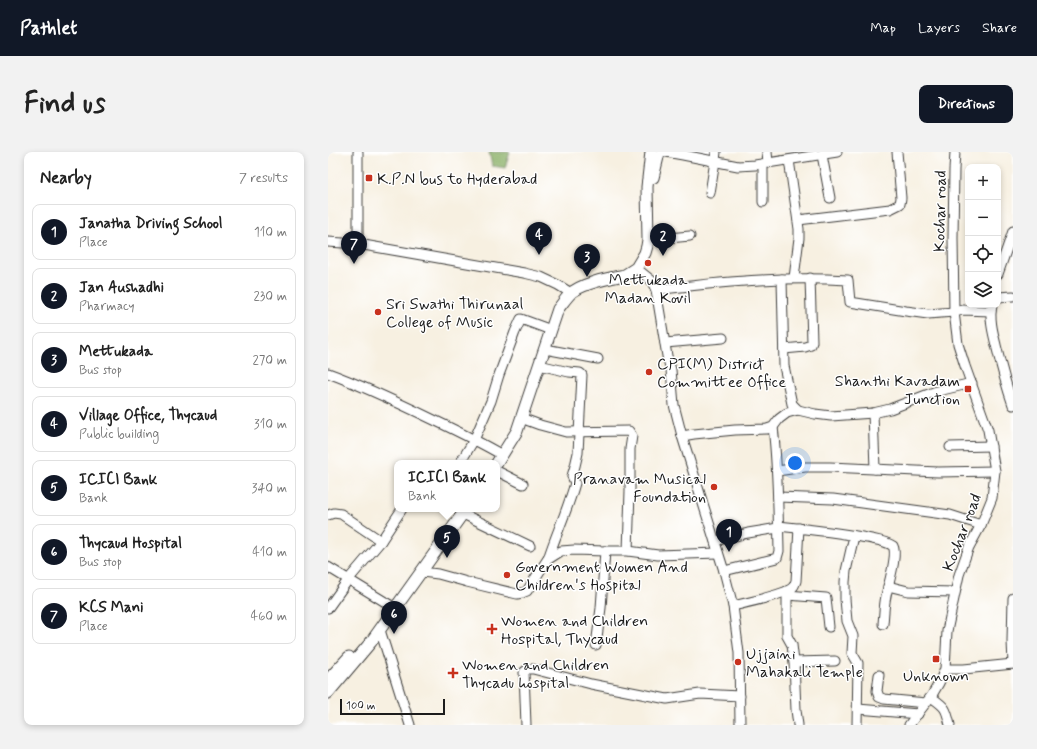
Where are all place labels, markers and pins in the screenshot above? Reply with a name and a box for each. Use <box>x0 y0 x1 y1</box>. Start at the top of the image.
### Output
place label: K.P.N bus to Hyderabad <box>377 169 537 190</box>
marker: K.P.N bus to Hyderabad <box>364 173 374 183</box>
pin: 4 <box>526 222 552 255</box>
pin: 2 <box>650 223 676 256</box>
pin: 7 <box>341 231 367 264</box>
pin: 3 <box>574 244 600 277</box>
marker: Mettukada Madan Kovil <box>643 258 653 268</box>
place label: Mettukada Madan Kovil <box>605 270 691 309</box>
place label: Sri Swathi Thirunaal College of Music <box>386 294 524 333</box>
marker: Sri Swathi Thirunaal College of Music <box>373 307 383 317</box>
place label: CPI(M) District Committee Office <box>657 354 786 393</box>
marker: CPI(M) District Committee Office <box>644 367 654 377</box>
place label: Shanthi Kavadam Junction <box>835 371 960 410</box>
marker: Shanthi Kavadam Junction <box>963 384 973 394</box>
place label: Pranavam Musical Foundation <box>573 469 706 508</box>
marker: Pranavam Musical Foundation <box>709 482 719 492</box>
pin: 1 <box>716 519 742 552</box>
pin: 5 <box>434 525 460 558</box>
place label: Government Women And Children's Hospital <box>515 557 688 596</box>
marker: Government Women And Children's Hospital <box>502 570 512 580</box>
pin: 6 <box>381 601 407 634</box>
place label: Women and Children Hospital, Thycaud <box>501 611 648 650</box>
marker: Women and Children Hospital, Thycaud <box>486 623 498 635</box>
place label: Ujjaini Mahakali Temple <box>746 644 863 683</box>
marker: Unknown <box>931 654 941 664</box>
place label: Women and Children Thycadu hospital <box>462 655 609 694</box>
marker: Ujjaini Mahakali Temple <box>733 657 743 667</box>
place label: Unknown <box>903 666 969 687</box>
marker: Women and Children Thycadu hospital <box>447 667 459 679</box>

